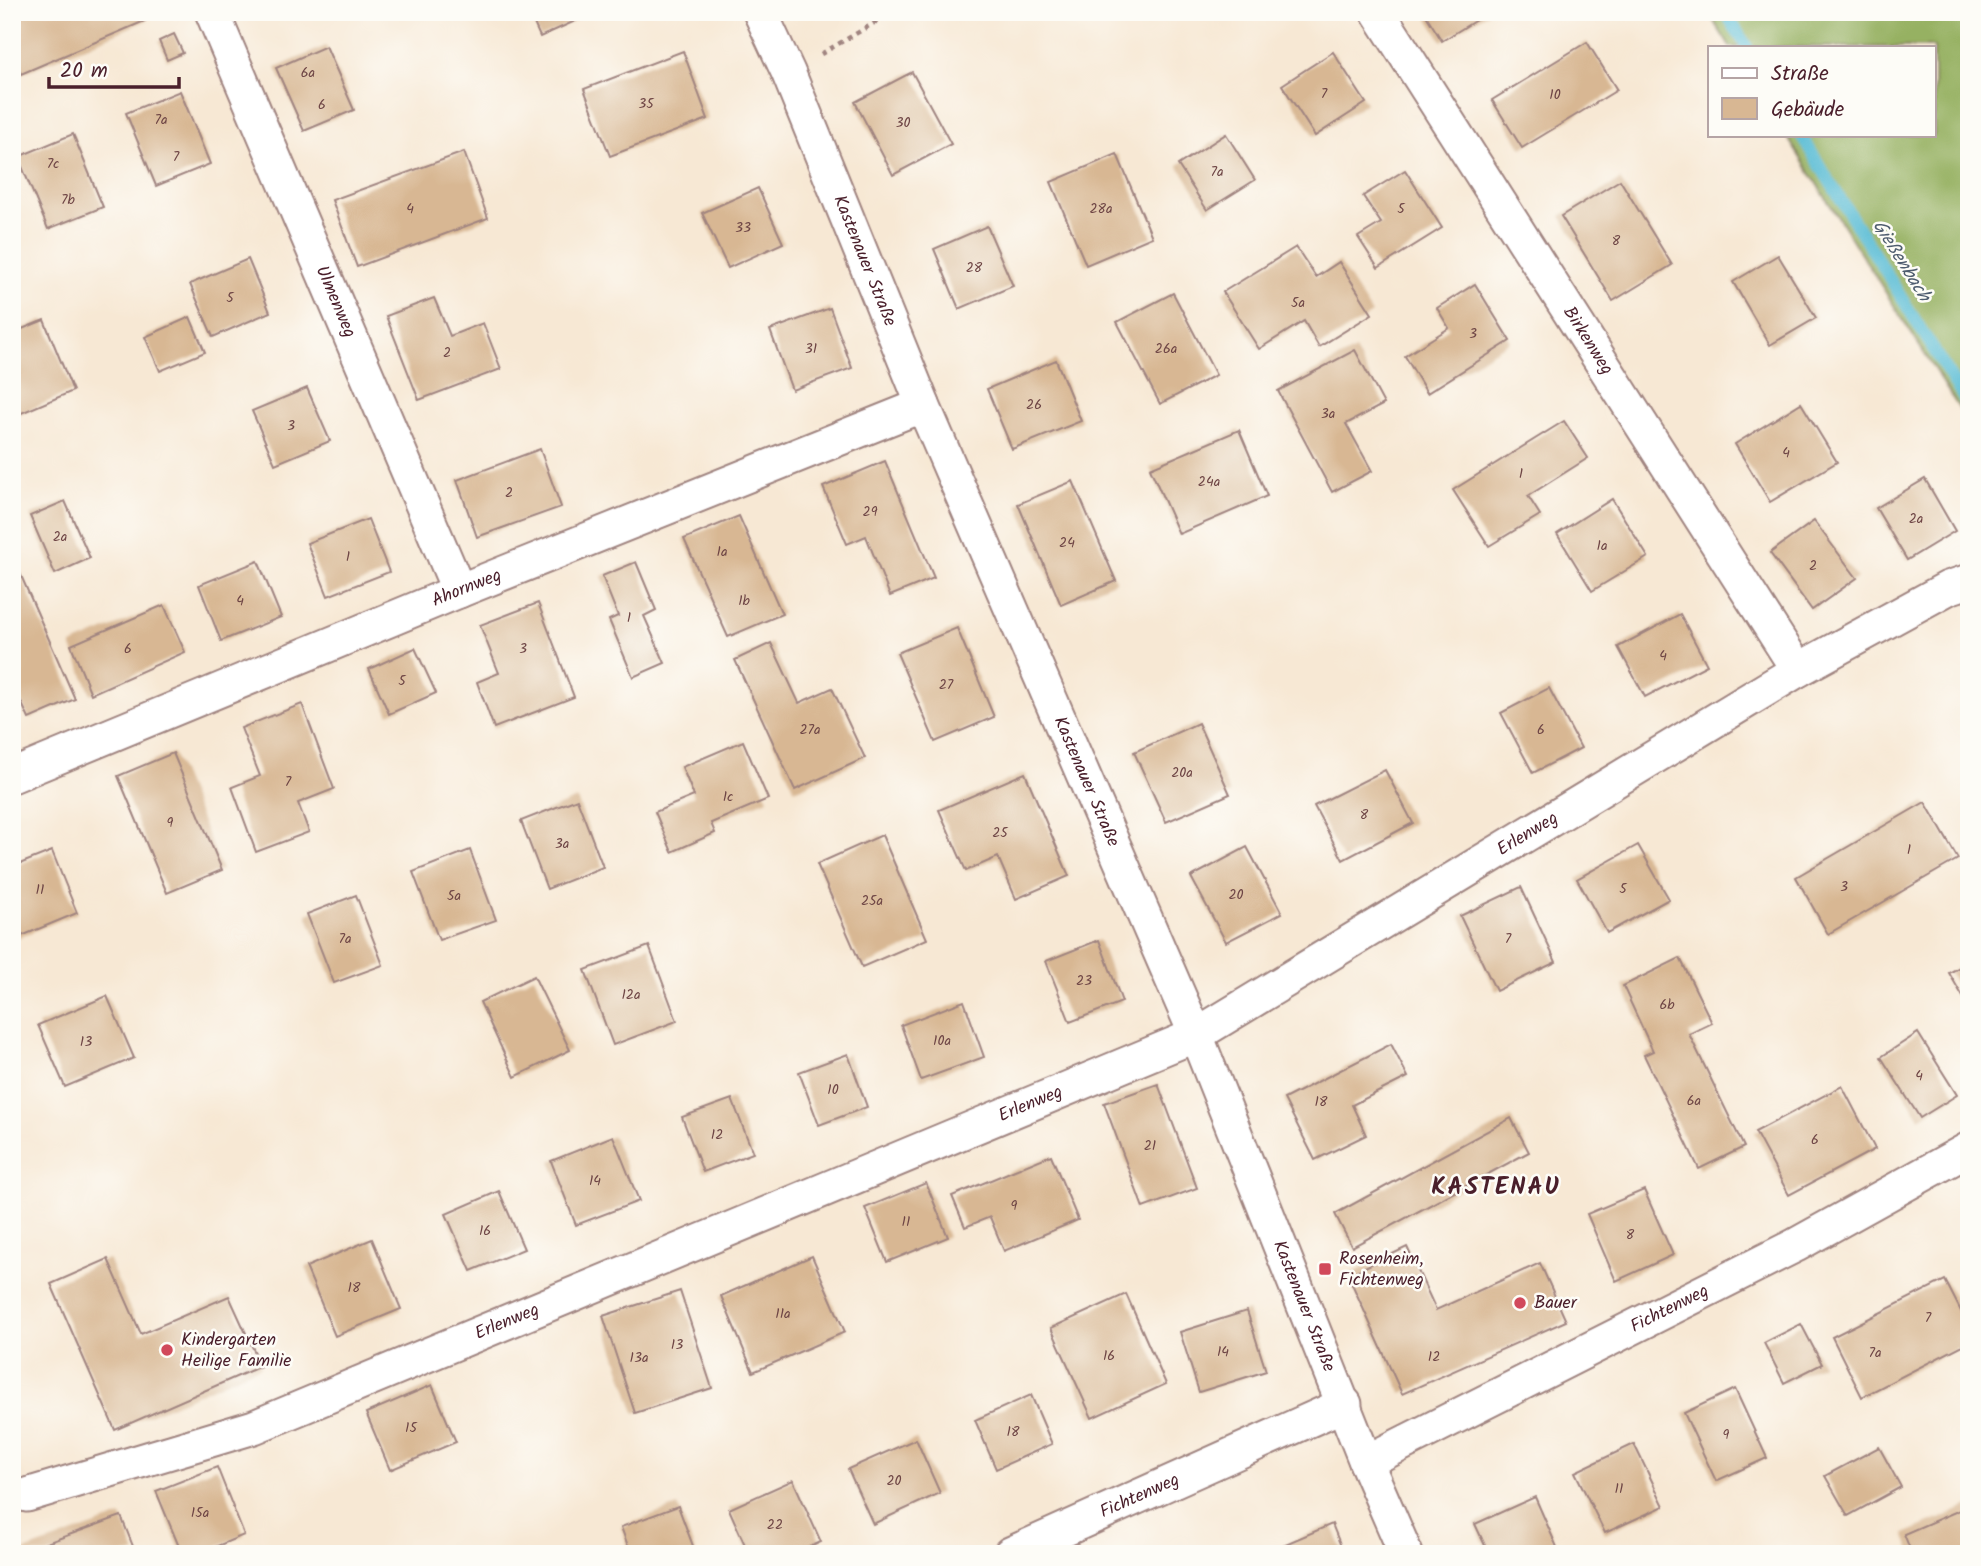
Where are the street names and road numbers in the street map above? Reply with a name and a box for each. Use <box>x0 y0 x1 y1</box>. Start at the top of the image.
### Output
street label: Kastenauer Straße <box>825 191 904 331</box>
street label: Ulmenweg <box>307 261 364 342</box>
street label: Birkenweg <box>1555 301 1621 381</box>
street label: Ahornweg <box>427 561 506 615</box>
street label: Kastenauer Straße <box>1045 712 1127 851</box>
street label: Erlenweg <box>1491 804 1564 864</box>
street label: Erlenweg <box>994 1078 1067 1130</box>
street label: Kastenauer Straße <box>1265 1236 1343 1376</box>
street label: Fichtenweg <box>1625 1277 1714 1341</box>
street label: Erlenweg <box>470 1295 544 1348</box>
street label: Fichtenweg <box>1095 1465 1184 1527</box>

